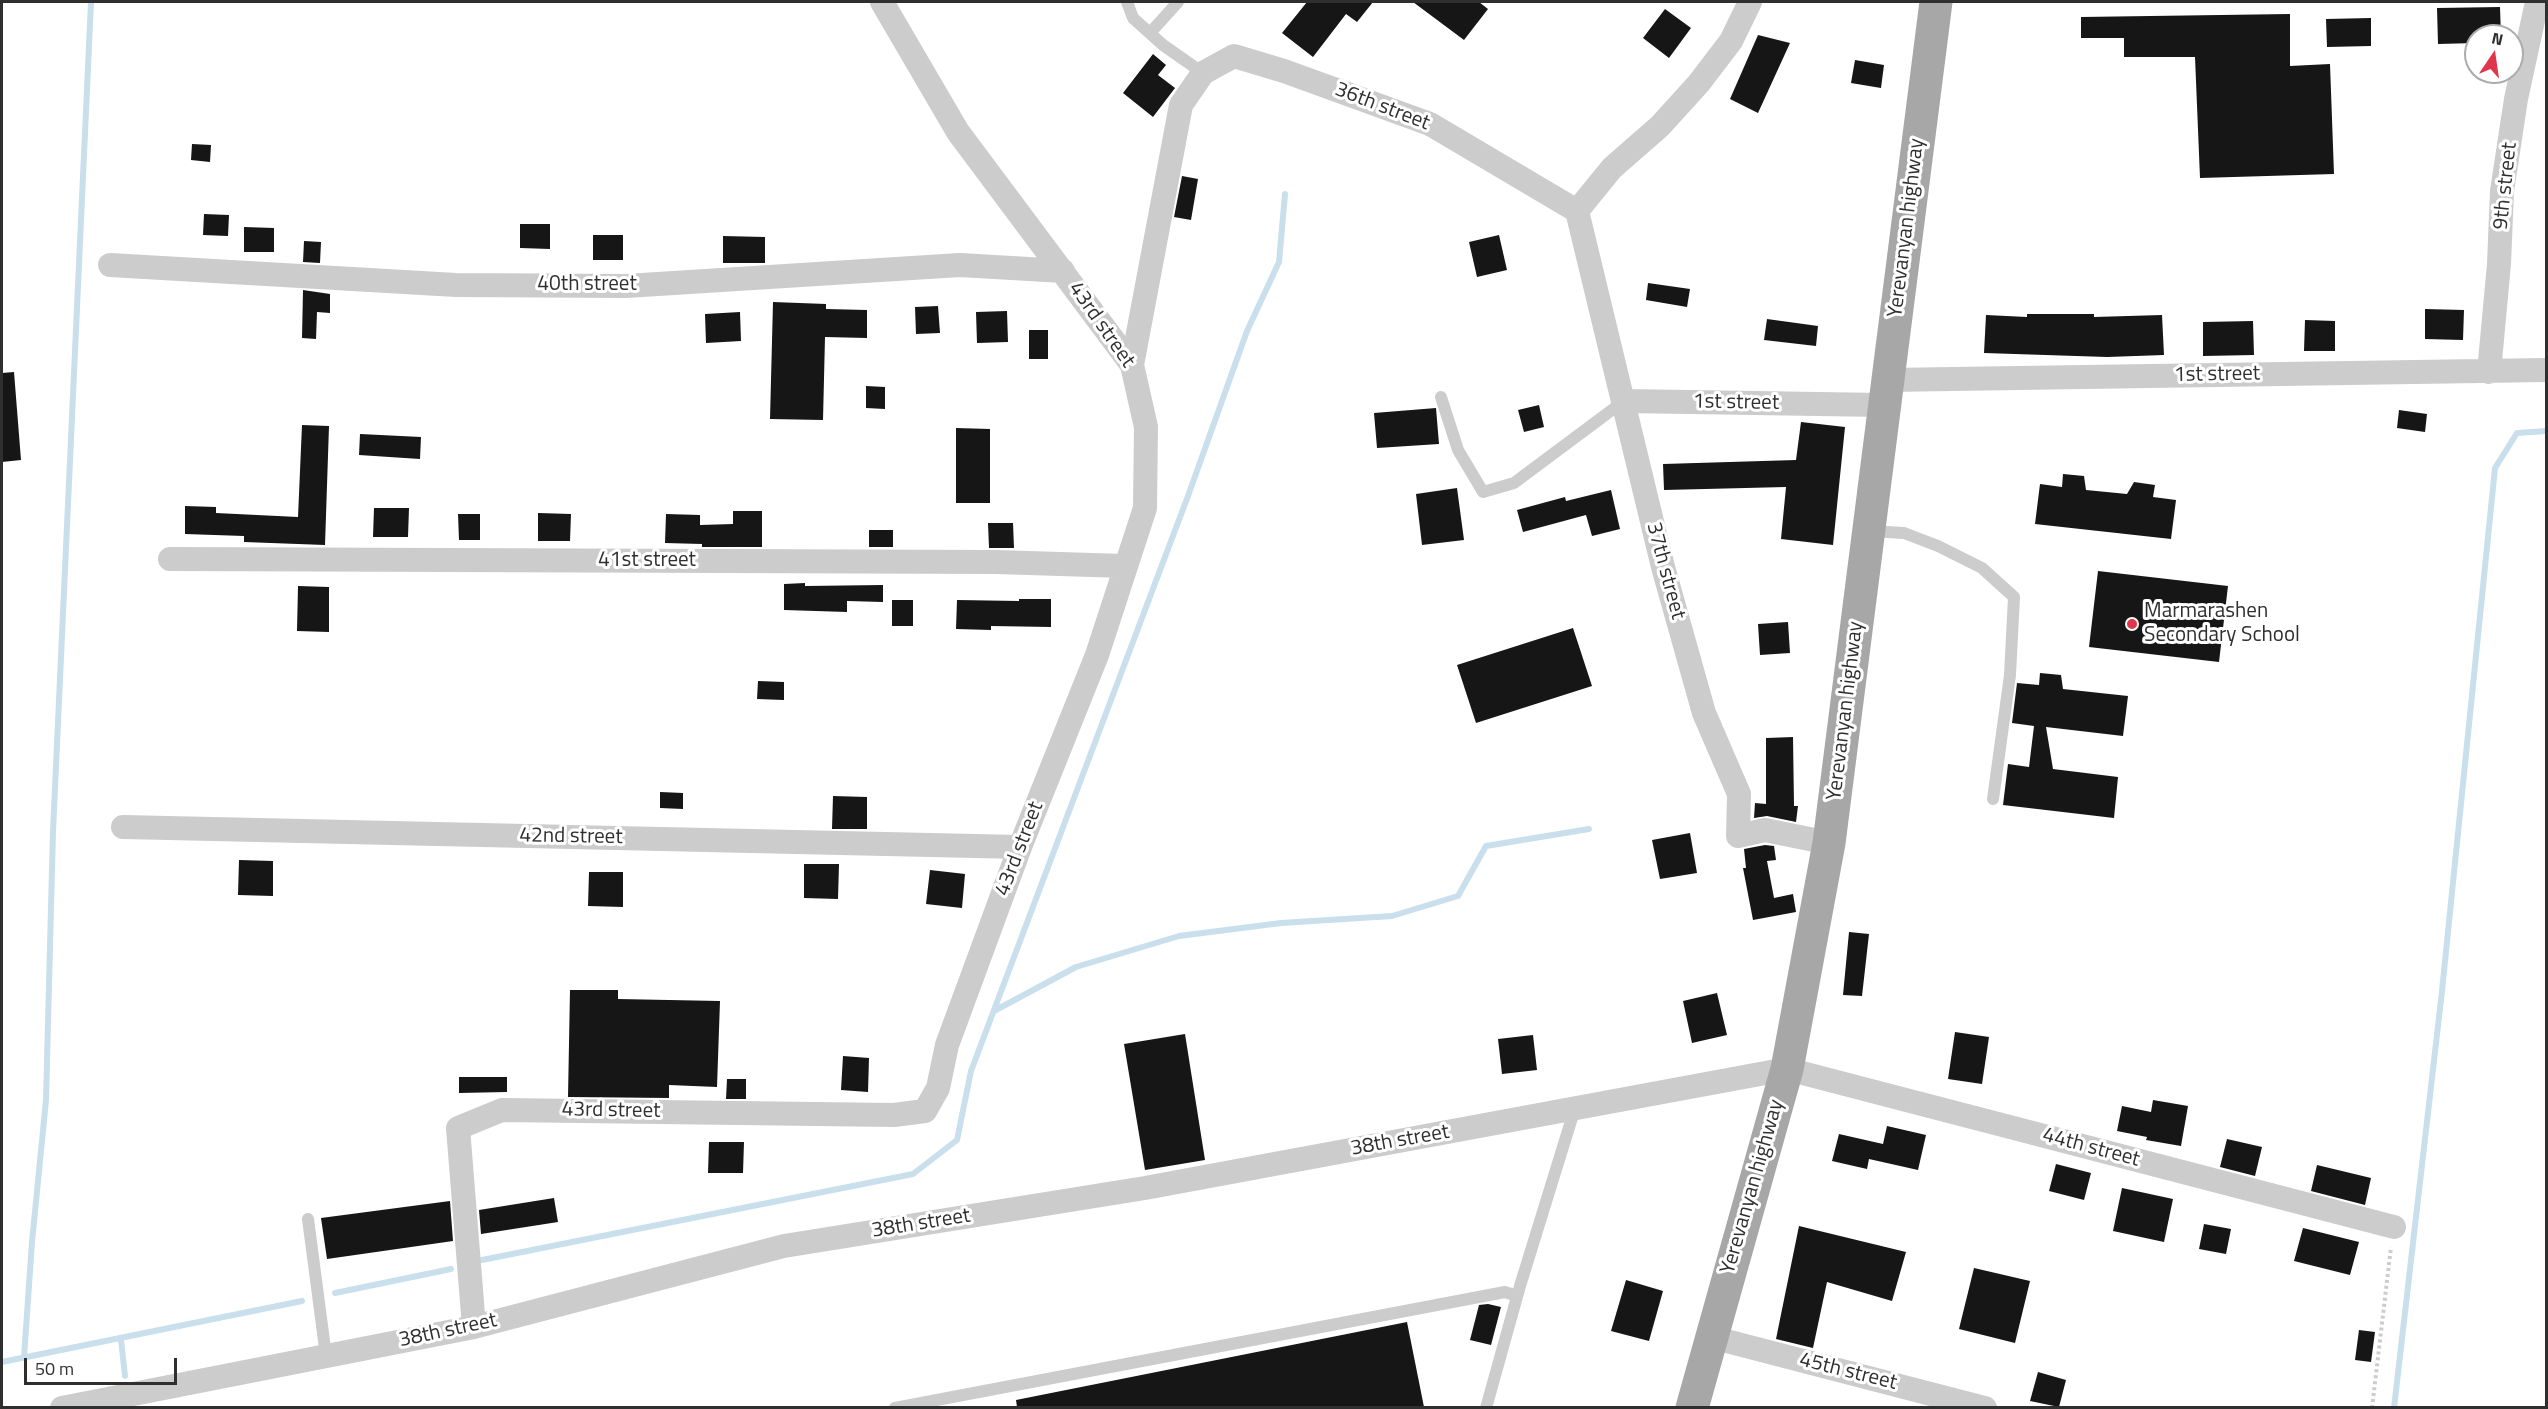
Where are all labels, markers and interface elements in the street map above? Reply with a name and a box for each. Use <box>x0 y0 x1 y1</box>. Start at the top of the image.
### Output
north arrow <box>2464 24 2524 84</box>
text: N <box>2489 25 2506 51</box>
street label: 36th street <box>1331 77 1433 137</box>
street label: Yerevanyan highway <box>1884 137 1930 319</box>
street label: 9th street <box>2489 141 2523 231</box>
street label: 40th street <box>537 272 637 298</box>
street label: 43rd street <box>1062 277 1140 373</box>
street label: 1st street <box>2174 362 2260 388</box>
street label: 1st street <box>1693 390 1779 416</box>
street label: 37th street <box>1640 520 1690 622</box>
street label: 41st street <box>598 548 696 574</box>
place label: Marmarashen Secondary School <box>2144 599 2300 649</box>
marker: Marmarashen Secondary School <box>2125 617 2139 631</box>
street label: Yerevanyan highway <box>1823 620 1869 802</box>
street label: 43rd street <box>991 798 1049 900</box>
street label: 42nd street <box>519 824 623 850</box>
street label: Yerevanyan highway <box>1716 1097 1790 1277</box>
street label: 43rd street <box>561 1098 661 1124</box>
street label: 38th street <box>1349 1120 1451 1162</box>
street label: 44th street <box>2040 1123 2142 1173</box>
street label: 38th street <box>870 1204 972 1244</box>
street label: 38th street <box>397 1308 499 1354</box>
scale bar <box>27 1346 180 1384</box>
street label: 45th street <box>1797 1348 1899 1396</box>
text: 50 m <box>35 1355 74 1382</box>

